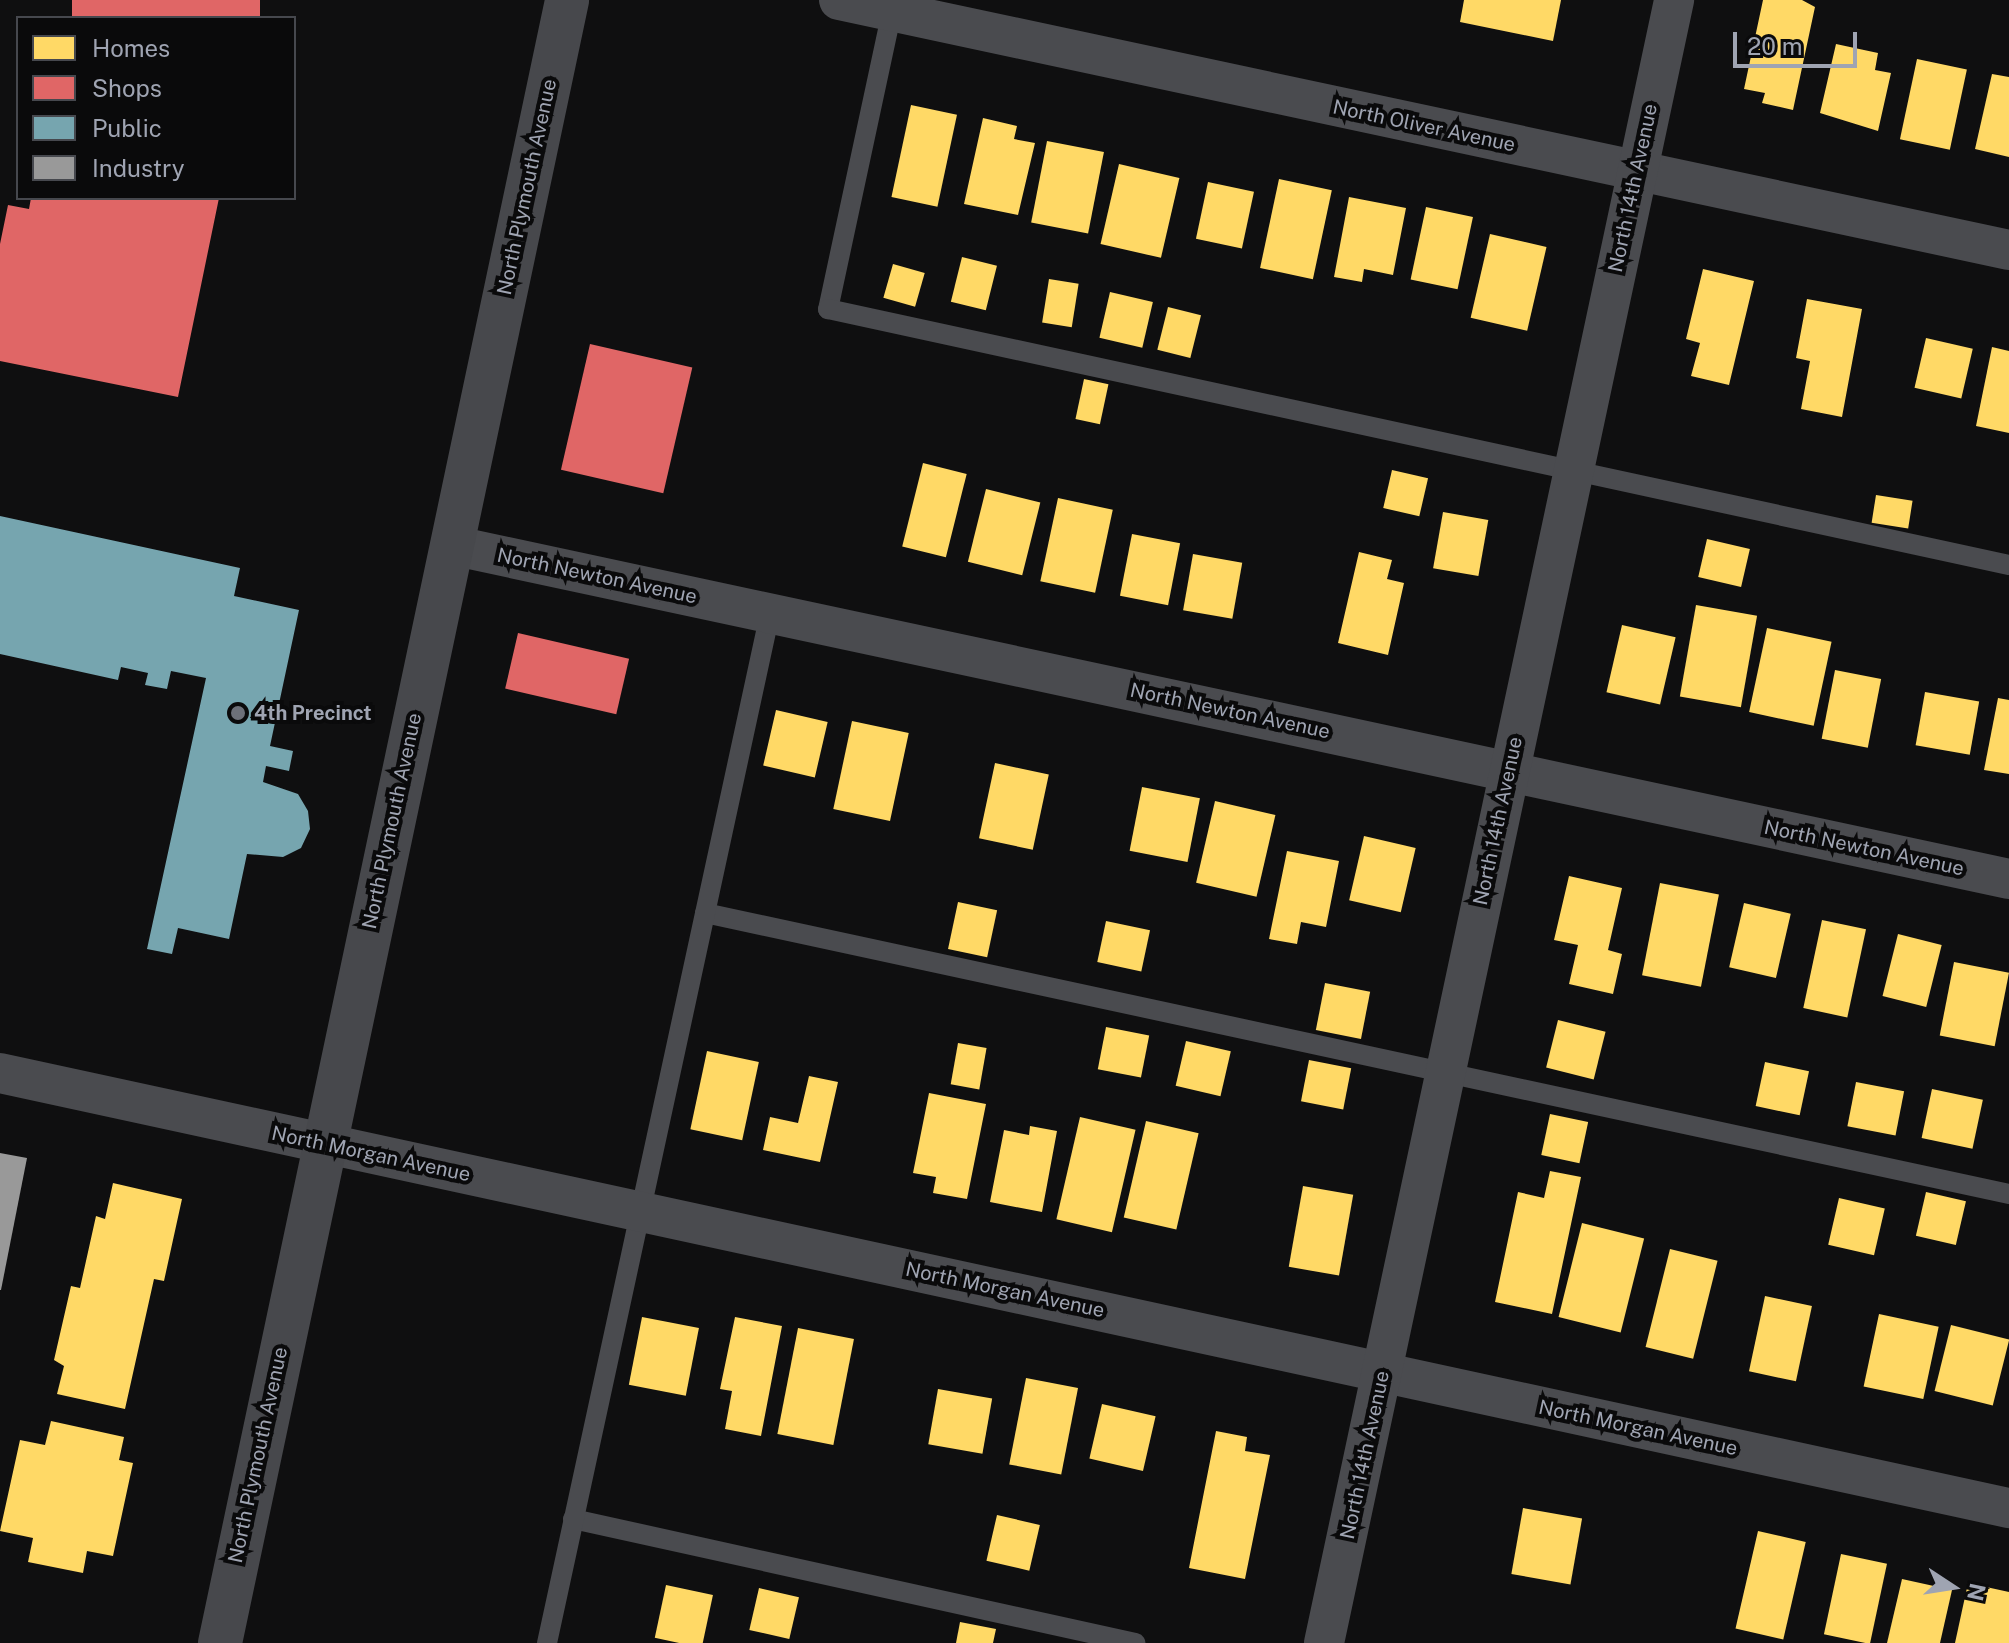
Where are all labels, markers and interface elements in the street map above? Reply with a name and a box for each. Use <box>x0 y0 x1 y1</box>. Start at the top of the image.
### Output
legend <box>16 16 296 200</box>
scale bar <box>1737 16 1861 66</box>
text: 20 m <box>1747 32 1803 60</box>
text: Homes <box>92 34 170 62</box>
text: Shops <box>92 74 162 102</box>
street label: North Plymouth Avenue <box>492 77 562 297</box>
street label: North Oliver Avenue <box>1331 95 1517 157</box>
street label: North 14th Avenue <box>1603 102 1663 274</box>
text: Public <box>92 114 162 142</box>
text: Industry <box>92 154 185 182</box>
street label: North Newton Avenue <box>495 543 699 609</box>
street label: North Newton Avenue <box>1128 678 1332 744</box>
place label: 4th Precinct <box>254 701 372 725</box>
marker: 4th Precinct <box>229 704 247 722</box>
street label: North Plymouth Avenue <box>357 711 427 931</box>
street label: North 14th Avenue <box>1468 735 1528 907</box>
street label: North Newton Avenue <box>1762 815 1966 881</box>
street label: North Morgan Avenue <box>269 1121 473 1187</box>
street label: North Morgan Avenue <box>903 1257 1107 1323</box>
street label: North Plymouth Avenue <box>223 1345 293 1565</box>
street label: North 14th Avenue <box>1335 1369 1395 1541</box>
street label: North Morgan Avenue <box>1536 1395 1740 1461</box>
north arrow <box>1913 1547 1993 1627</box>
text: N <box>1962 1581 1991 1603</box>

